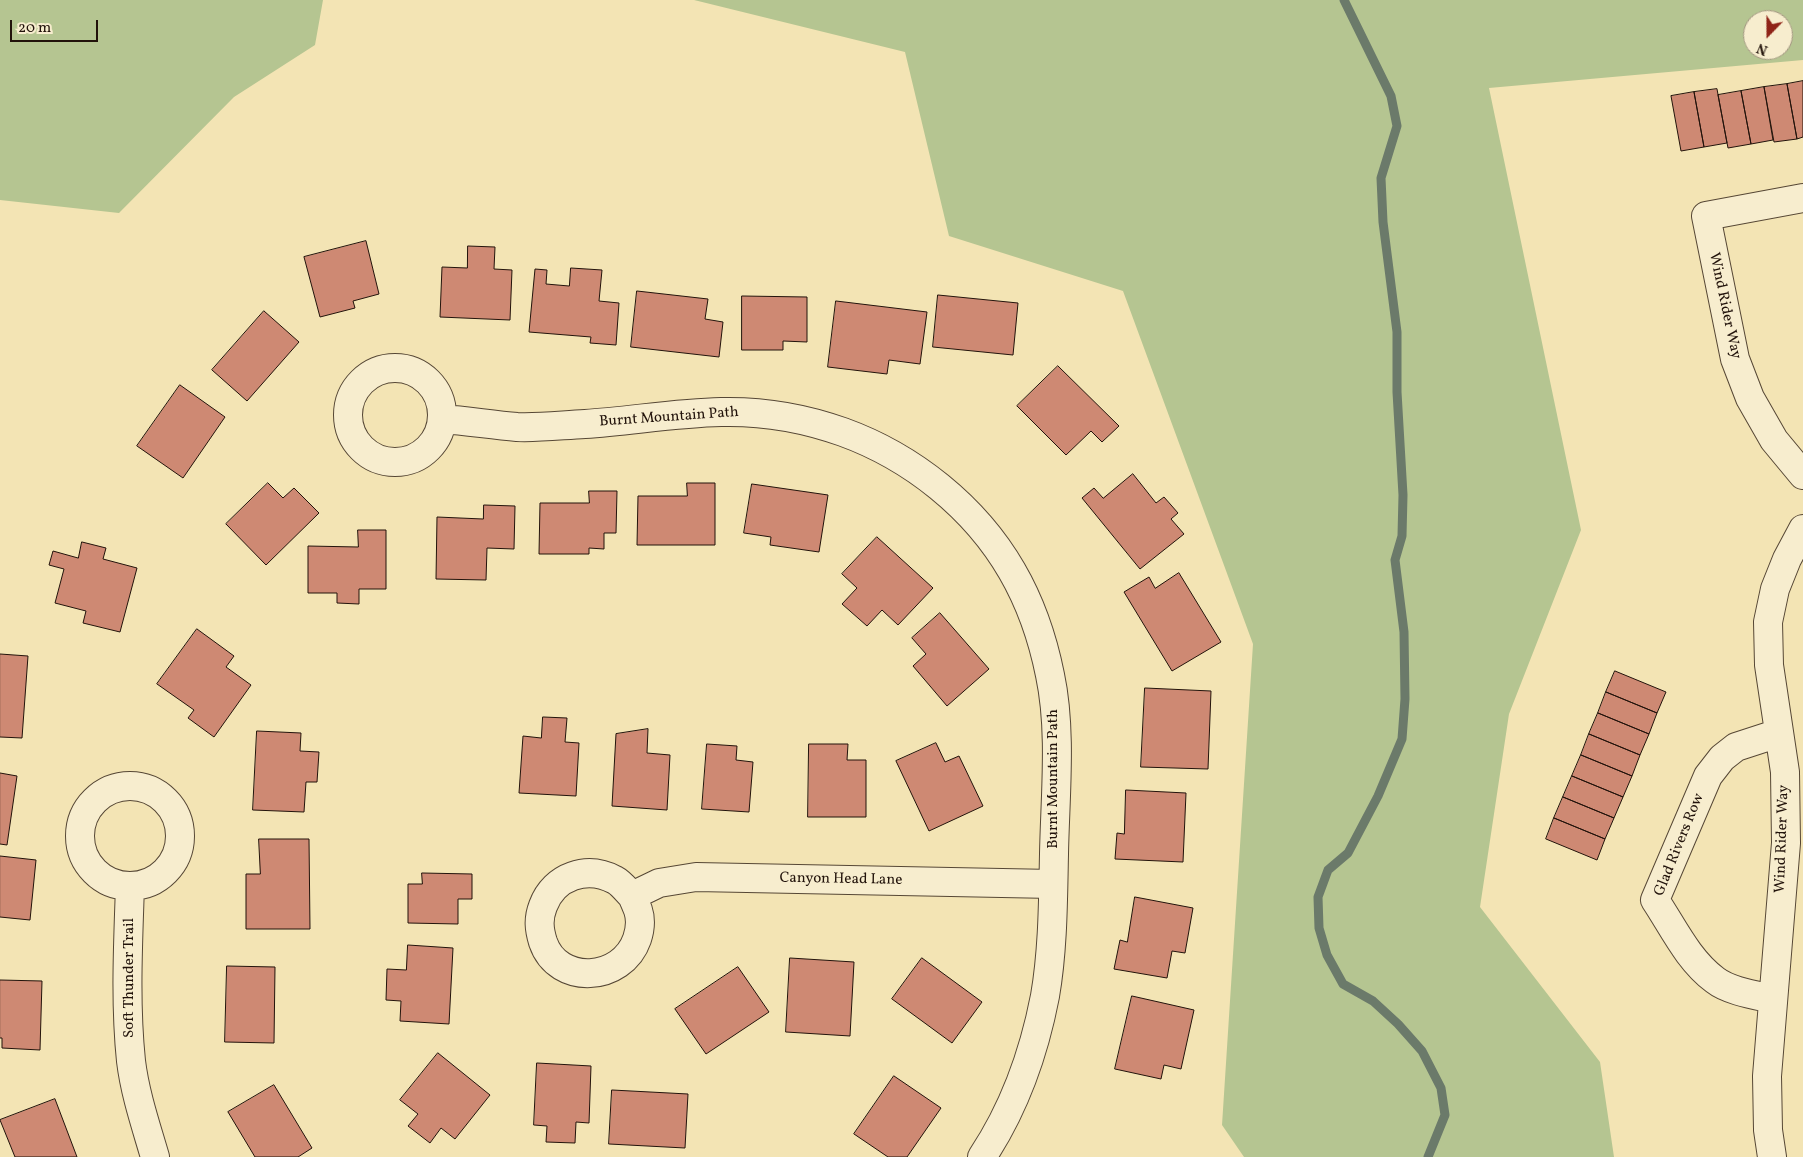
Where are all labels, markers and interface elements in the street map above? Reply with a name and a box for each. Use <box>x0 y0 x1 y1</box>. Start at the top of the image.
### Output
scale bar <box>12 10 100 42</box>
north arrow <box>1743 10 1793 60</box>
text: 20 m <box>18 18 51 39</box>
text: N <box>1754 38 1771 59</box>
street label: Wind Rider Way <box>1704 251 1744 361</box>
street label: Burnt Mountain Path <box>599 404 739 432</box>
street label: Burnt Mountain Path <box>1045 709 1063 849</box>
street label: Wind Rider Way <box>1772 785 1794 893</box>
street label: Glad Rivers Row <box>1651 791 1709 899</box>
street label: Canyon Head Lane <box>779 870 903 890</box>
street label: Soft Thunder Trail <box>121 918 139 1038</box>

